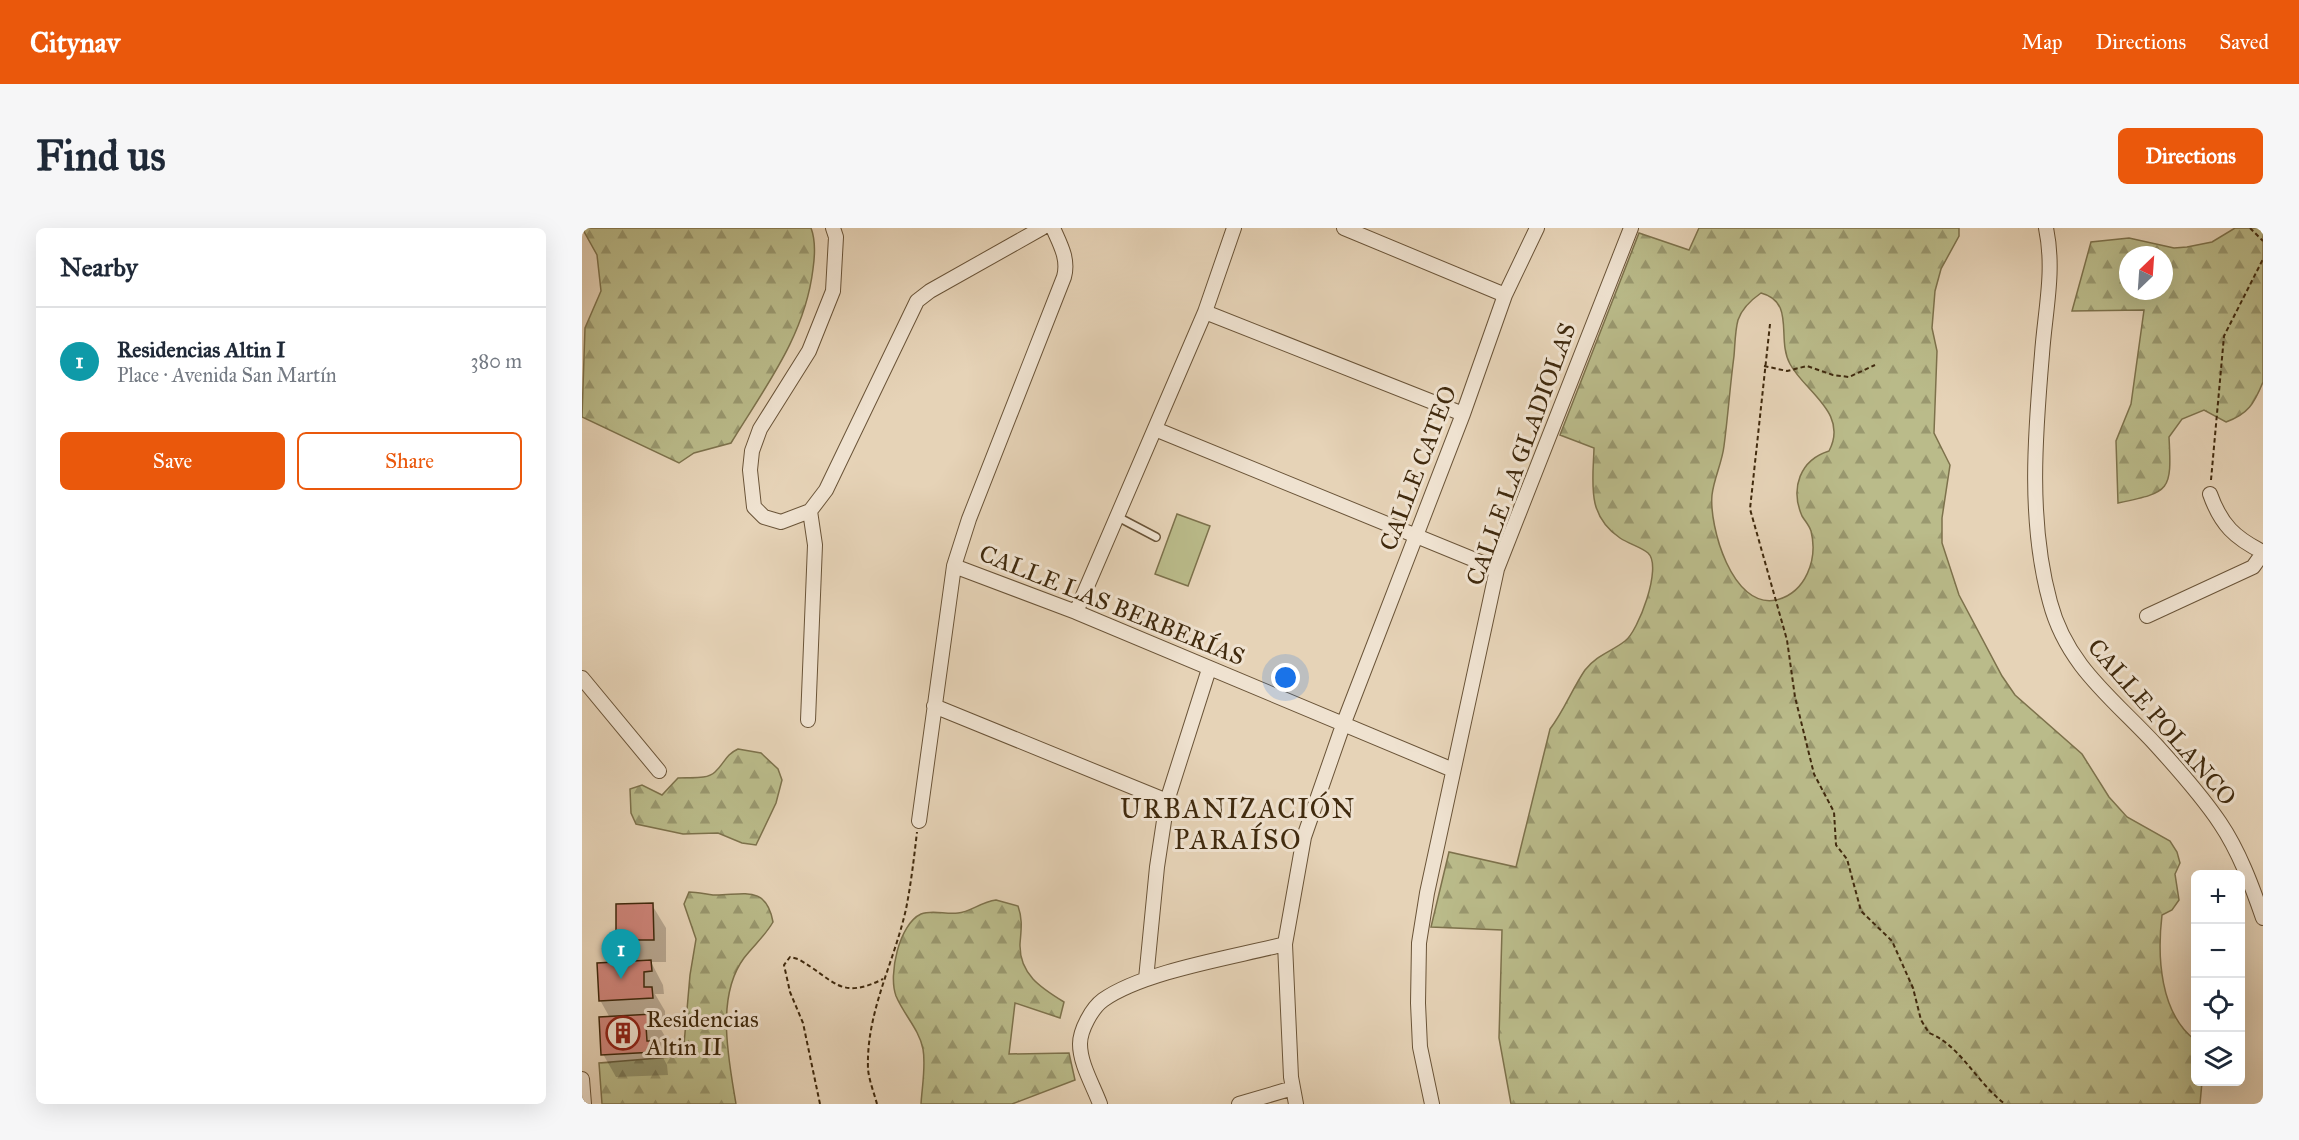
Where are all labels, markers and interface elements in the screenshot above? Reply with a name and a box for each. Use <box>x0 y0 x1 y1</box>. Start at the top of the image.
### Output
text: Citynav <box>30 25 120 60</box>
text: Map <box>2022 29 2063 55</box>
text: Directions <box>2096 29 2186 55</box>
text: Saved <box>2219 29 2269 55</box>
button: Directions <box>2118 128 2263 184</box>
text: Find us <box>36 130 166 182</box>
north arrow <box>2119 246 2173 300</box>
text: Nearby <box>60 251 138 283</box>
street label: CALLE LA GLADIOLAS <box>1459 319 1583 589</box>
text: Residencias Altin I <box>117 336 286 363</box>
text: 1 <box>76 349 83 373</box>
text: 380 m <box>471 349 522 373</box>
text: Place · Avenida San Martín <box>117 363 336 387</box>
street label: CALLE CATEO <box>1373 381 1463 555</box>
button: Save <box>60 432 285 490</box>
button: Share <box>297 432 522 490</box>
street label: CALLE LAS BERBERÍAS <box>975 538 1249 672</box>
street label: CALLE POLANCO <box>2081 632 2243 812</box>
your location <box>1271 663 1300 692</box>
district label: URBANIZACIÓN PARAÍSO <box>1120 791 1356 856</box>
map controls <box>2191 870 2245 1086</box>
button: + <box>2191 870 2245 924</box>
button: − <box>2191 924 2245 978</box>
pin: 1 <box>602 930 640 979</box>
button: locate <box>2191 978 2245 1032</box>
place label: Residencias Altin II <box>645 1004 759 1062</box>
building icon: Residencias Altin II <box>605 1015 641 1051</box>
button: layers <box>2191 1032 2245 1086</box>

